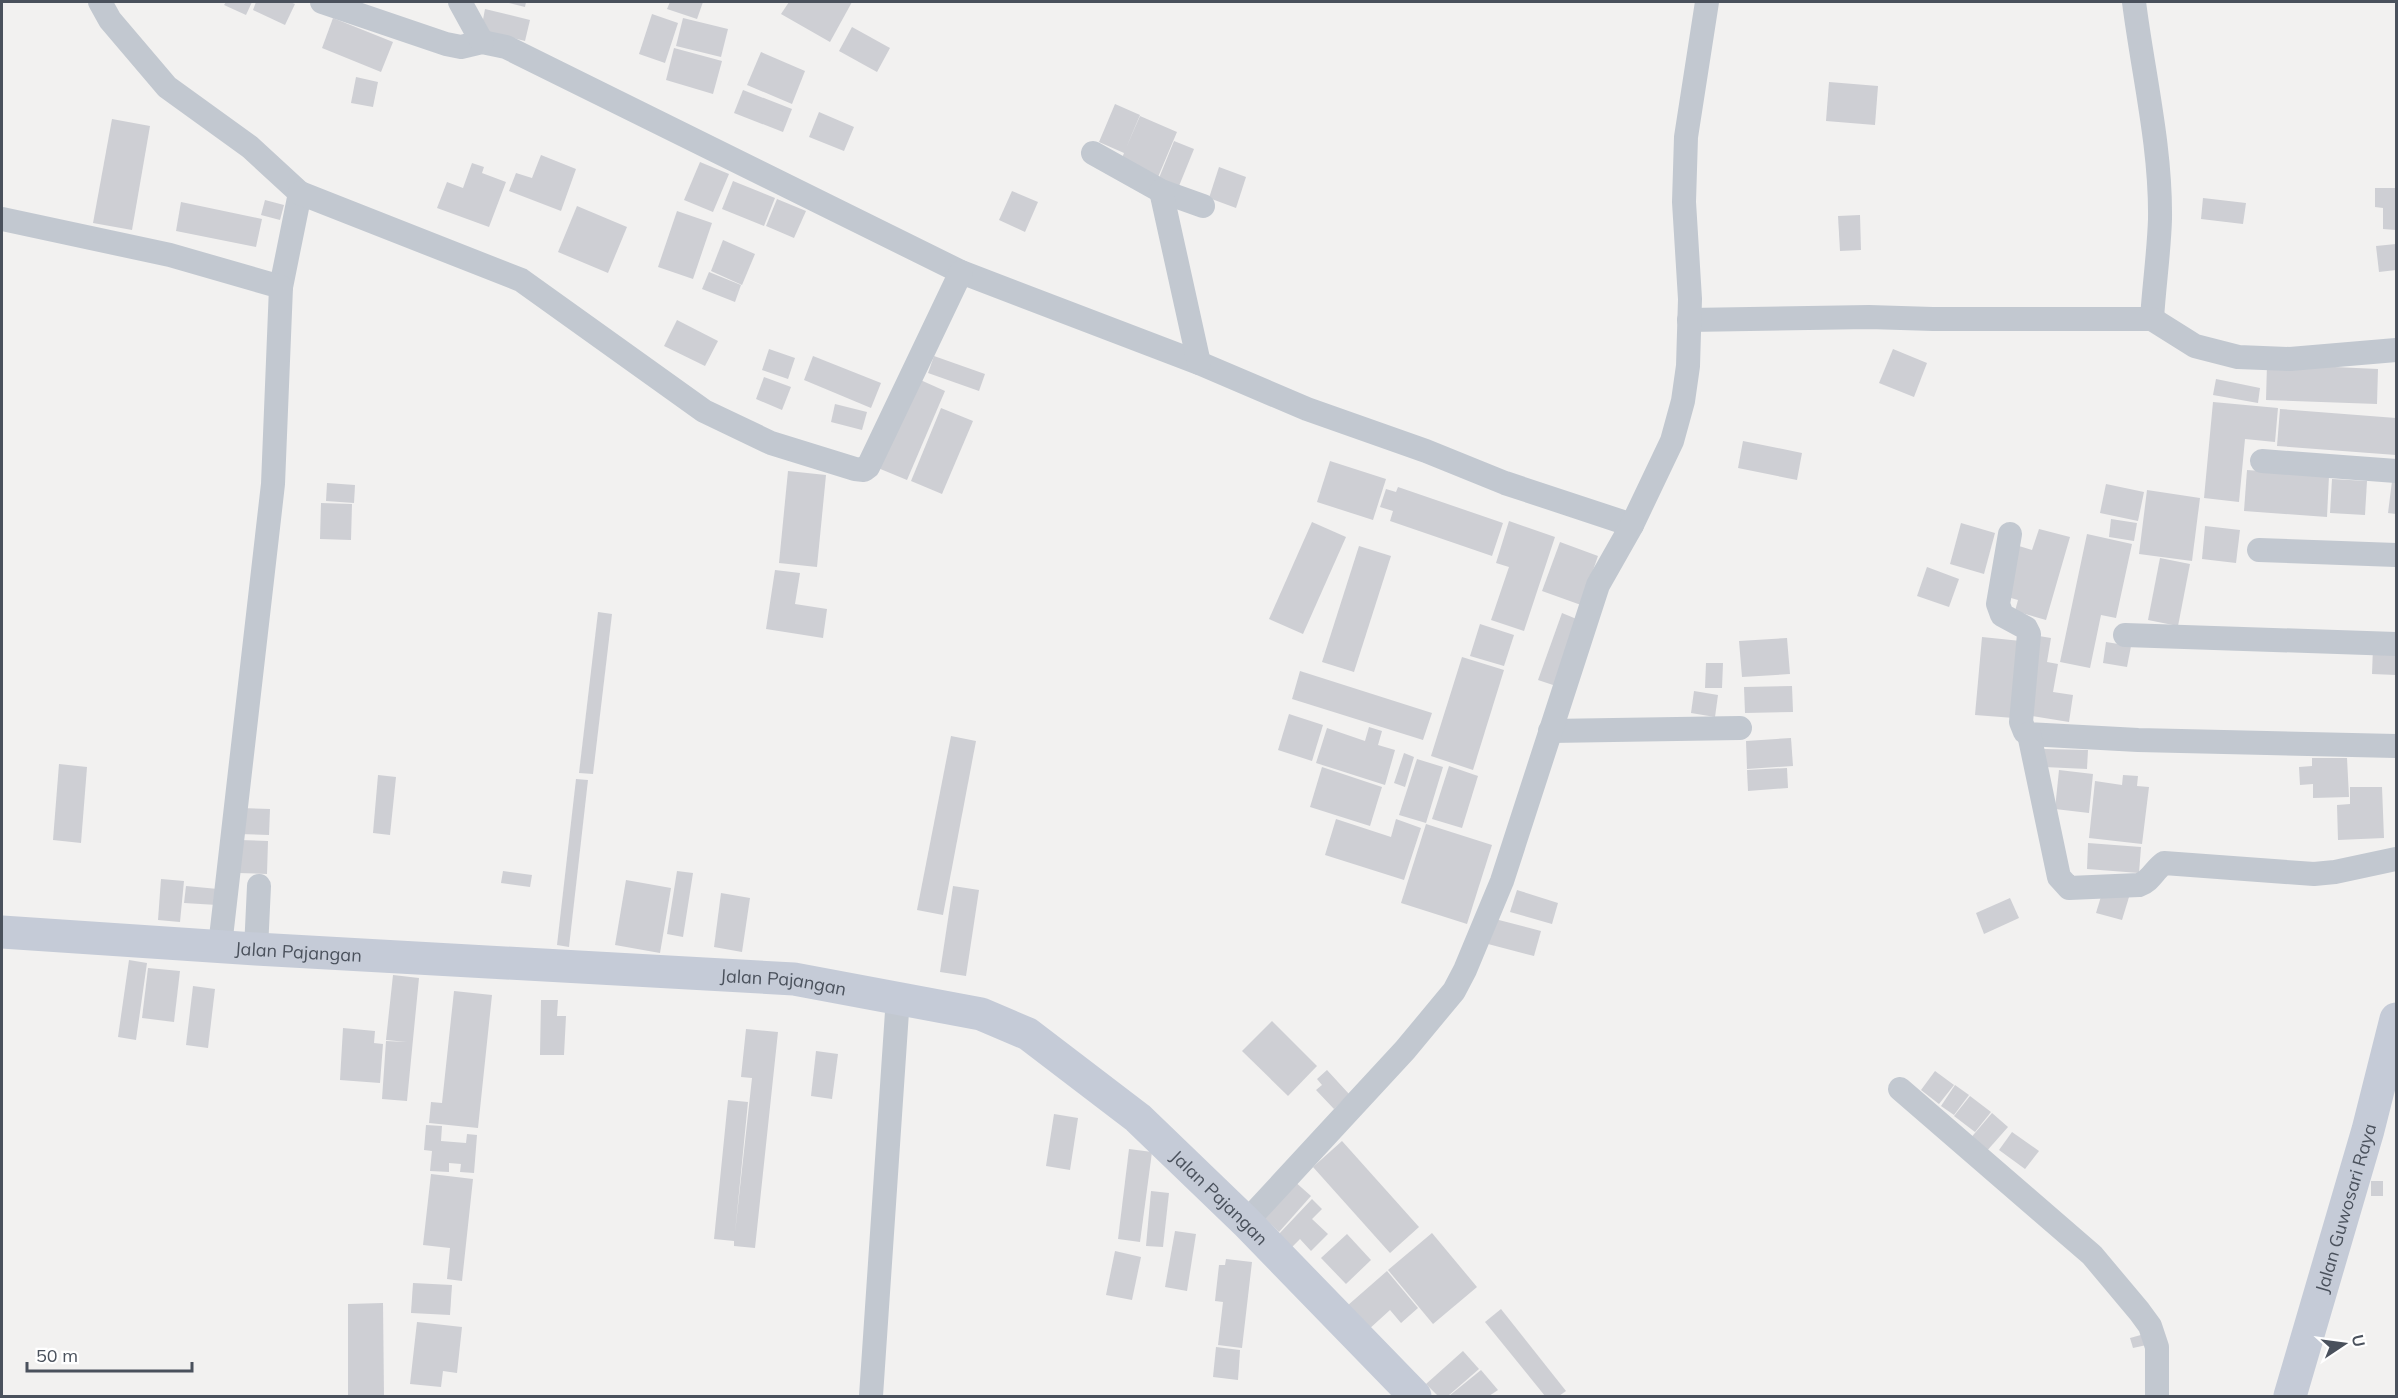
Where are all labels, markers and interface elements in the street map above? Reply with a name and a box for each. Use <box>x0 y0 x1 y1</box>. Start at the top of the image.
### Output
street label: Jalan Pajangan <box>234 936 362 966</box>
street label: Jalan Pajangan <box>720 963 848 1000</box>
street label: Jalan Guwosari Raya <box>2309 1121 2381 1295</box>
street label: Jalan Pajangan <box>1166 1145 1273 1250</box>
north arrow <box>2314 1314 2374 1374</box>
text: U <box>2348 1333 2370 1349</box>
scale bar <box>27 1335 192 1373</box>
text: 50 m <box>36 1344 78 1367</box>

